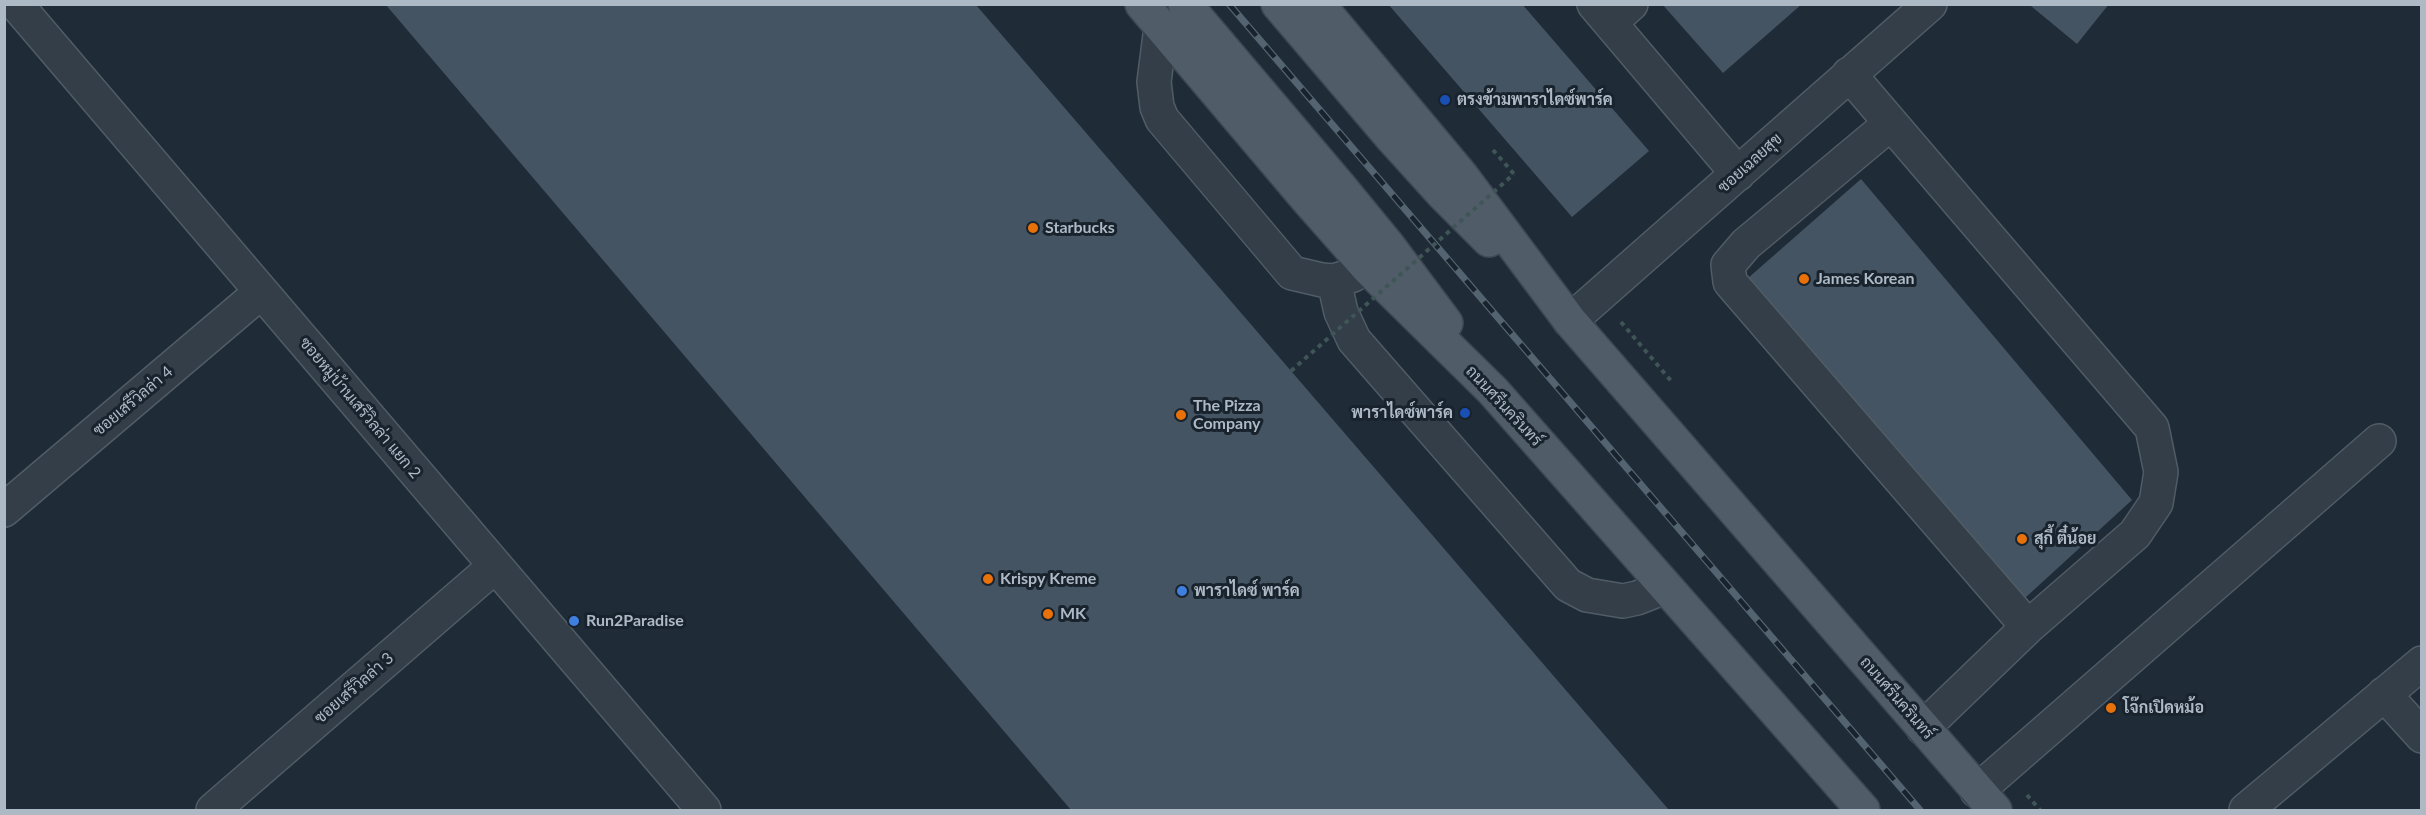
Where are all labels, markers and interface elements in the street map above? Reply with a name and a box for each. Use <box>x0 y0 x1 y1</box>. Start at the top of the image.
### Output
place label: ตรงข้ามพาราไดซ์พาร์ค <box>1457 90 1613 110</box>
marker: ตรงข้ามพาราไดซ์พาร์ค <box>1438 93 1452 107</box>
street label: ซอยเฉลยสุข <box>1714 129 1786 197</box>
place label: Starbucks <box>1045 218 1115 238</box>
marker: Starbucks <box>1026 221 1040 235</box>
place label: James Korean <box>1816 269 1915 289</box>
marker: James Korean <box>1797 272 1811 286</box>
street label: ซอยหมู่บ้านเสรีวิลล่า แยก 2 <box>295 334 425 482</box>
street label: ซอยเสรีวิลล่า 4 <box>89 362 177 440</box>
street label: ถนนศรีนครินทร์ <box>1462 362 1546 450</box>
place label: The Pizza Company <box>1193 396 1261 434</box>
place label: พาราไดซ์พาร์ค <box>1351 403 1453 423</box>
marker: พาราไดซ์พาร์ค <box>1458 406 1472 420</box>
marker: The Pizza Company <box>1174 408 1188 422</box>
place label: สุกี้ ตี๋น้อย <box>2034 529 2096 549</box>
marker: สุกี้ ตี๋น้อย <box>2015 532 2029 546</box>
place label: Krispy Kreme <box>1000 569 1096 589</box>
marker: Krispy Kreme <box>981 572 995 586</box>
place label: พาราไดซ์ พาร์ค <box>1194 581 1300 601</box>
marker: พาราไดซ์ พาร์ค <box>1175 584 1189 598</box>
place label: MK <box>1060 604 1086 624</box>
marker: MK <box>1041 607 1055 621</box>
place label: Run2Paradise <box>586 611 684 631</box>
marker: Run2Paradise <box>567 614 581 628</box>
street label: ซอยเสรีวิลล่า 3 <box>311 649 397 727</box>
street label: ถนนศรีนครินทร์ <box>1856 653 1938 743</box>
place label: โจ๊กเปิดหม้อ <box>2123 698 2204 718</box>
marker: โจ๊กเปิดหม้อ <box>2104 701 2118 715</box>

